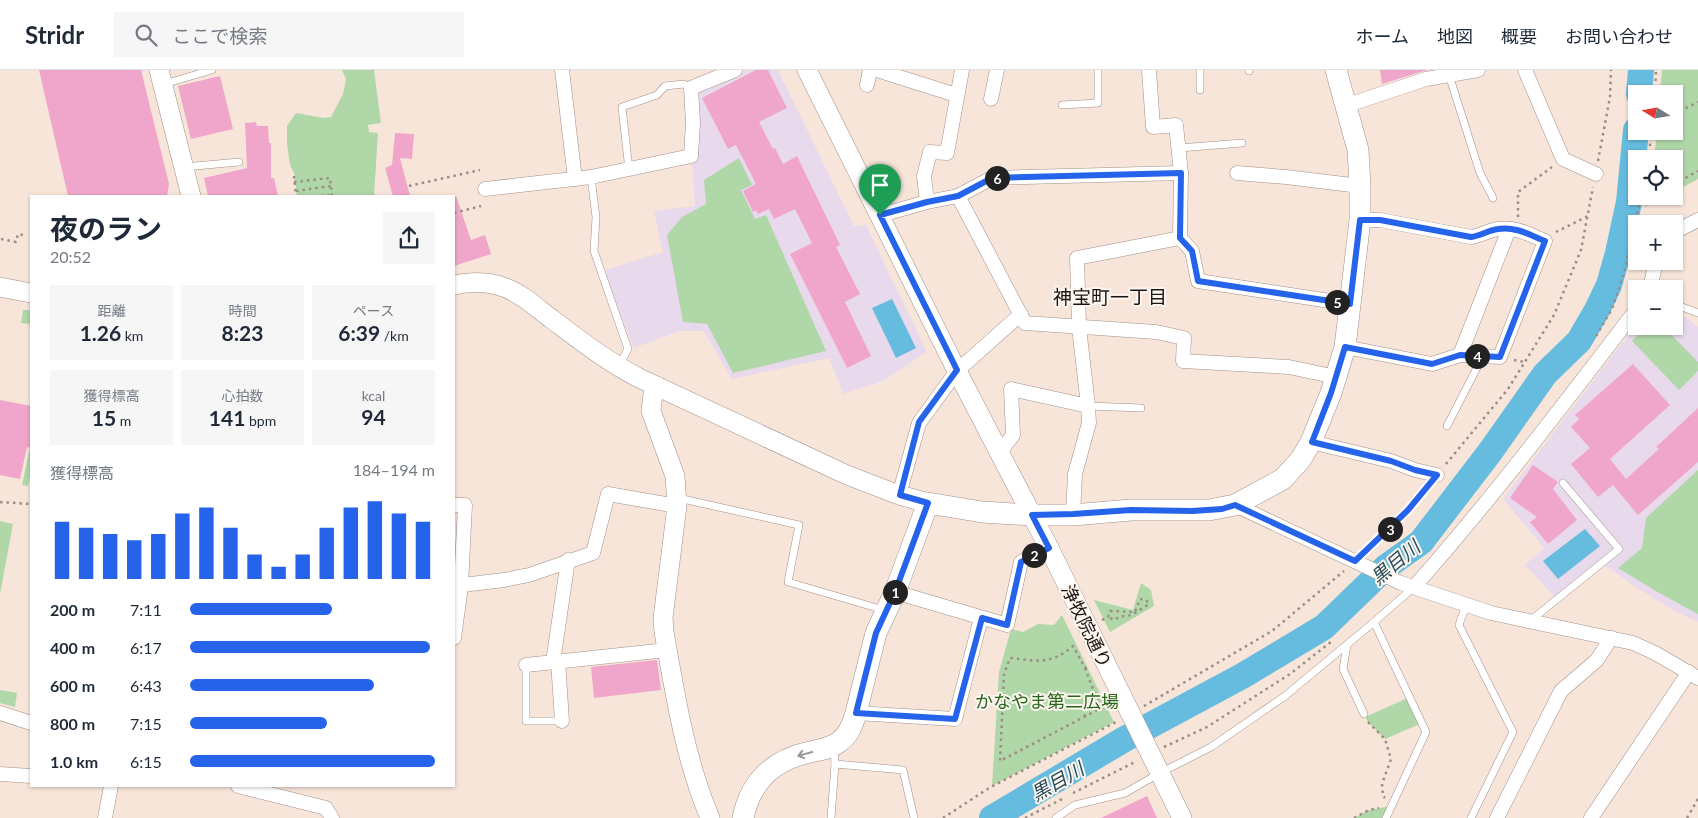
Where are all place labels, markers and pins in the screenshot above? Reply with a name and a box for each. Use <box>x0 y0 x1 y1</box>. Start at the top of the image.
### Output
pin <box>859 164 901 215</box>
pin: 6 <box>984 166 1010 190</box>
pin: 5 <box>1324 290 1350 314</box>
pin: 4 <box>1464 344 1490 368</box>
pin: 3 <box>1378 516 1402 542</box>
pin: 2 <box>1022 542 1046 568</box>
pin: 1 <box>882 580 908 604</box>

